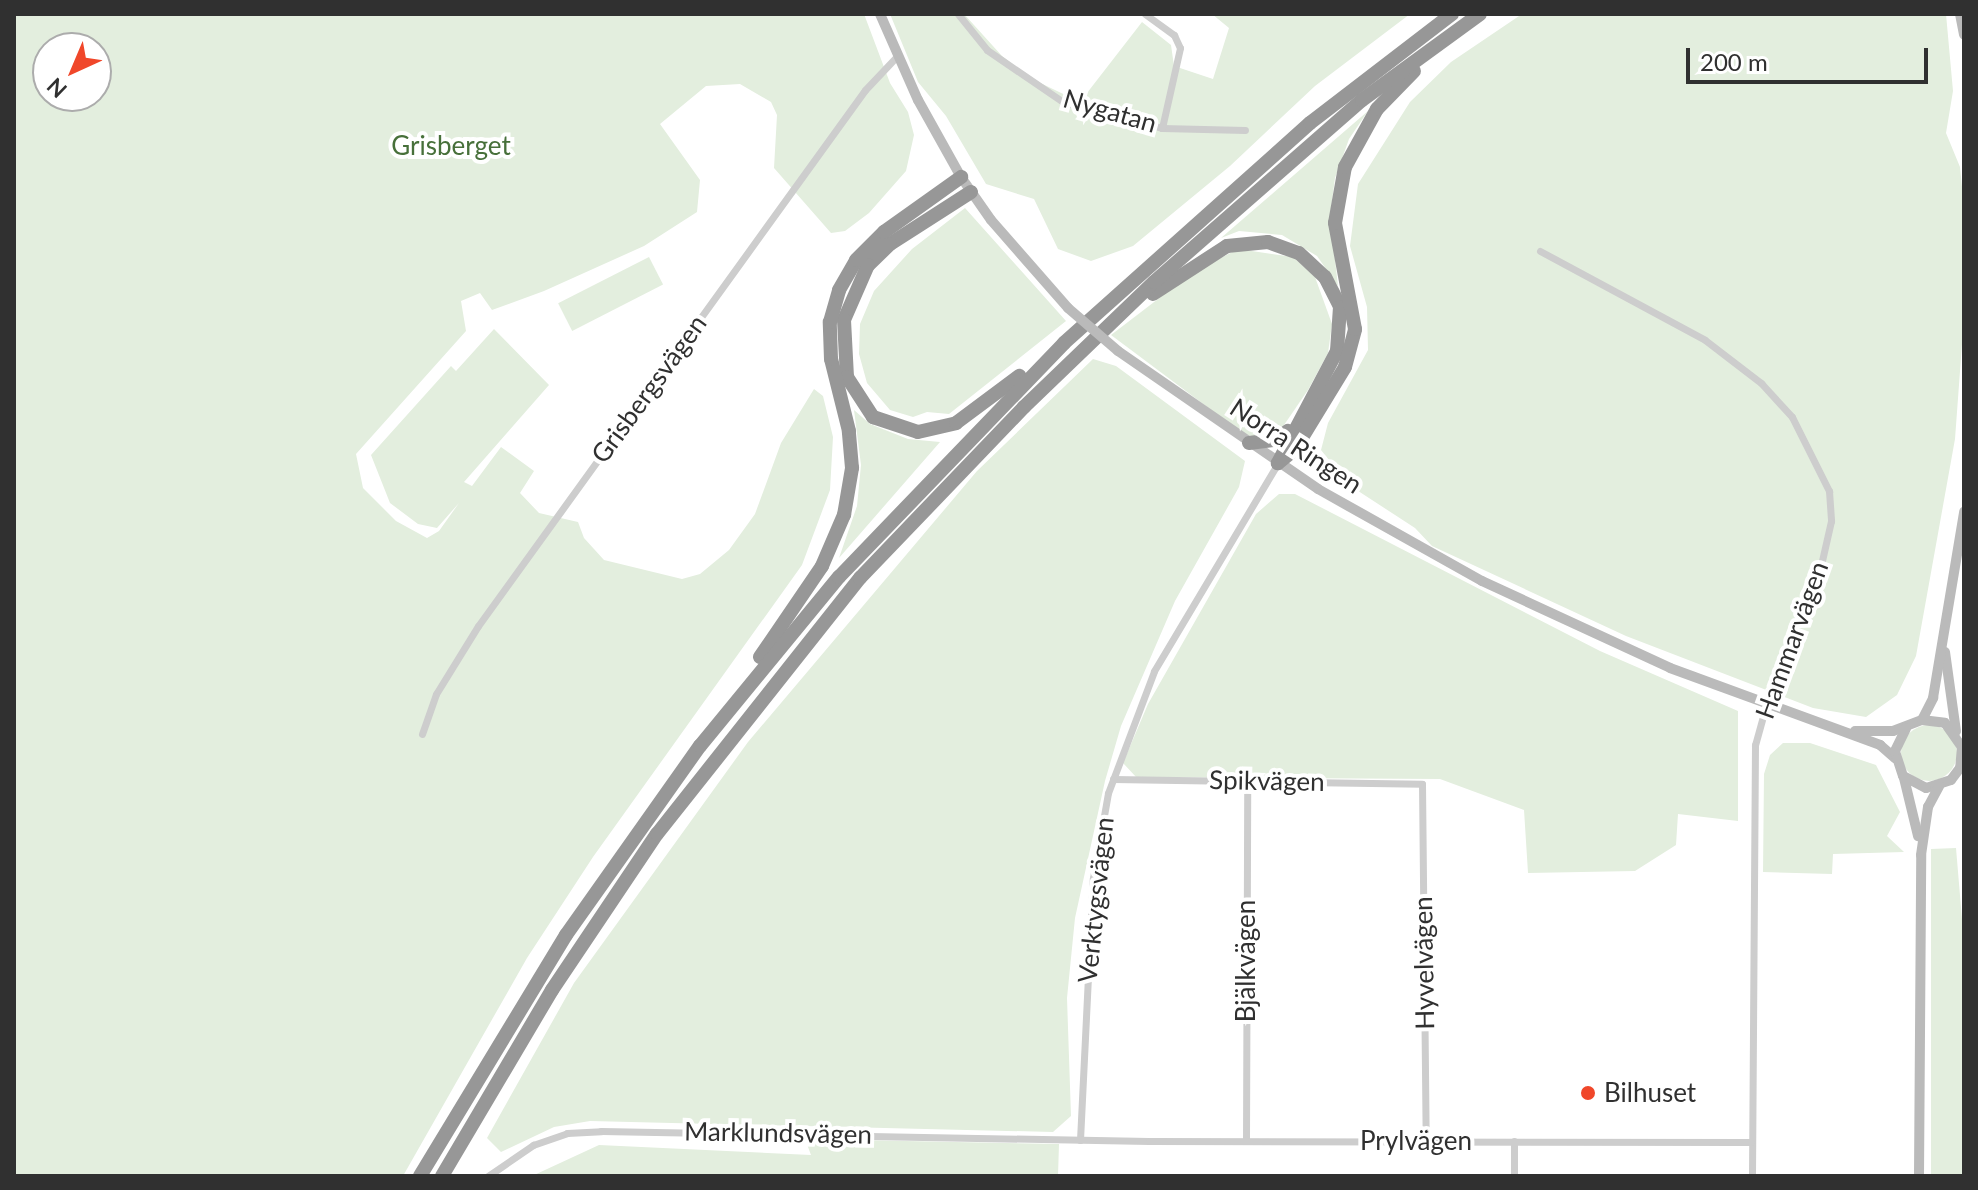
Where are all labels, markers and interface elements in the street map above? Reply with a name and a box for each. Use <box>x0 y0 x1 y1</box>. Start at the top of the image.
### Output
north arrow <box>32 32 112 112</box>
scale bar <box>1690 32 1932 82</box>
text: 200 m <box>1700 47 1768 76</box>
text: N <box>41 73 72 104</box>
street label: Nygatan <box>1060 83 1160 139</box>
park label: Grisberget <box>391 130 511 162</box>
street label: Grisbergsvägen <box>585 309 713 469</box>
street label: Norra Ringen <box>1224 392 1368 500</box>
street label: Hammarvägen <box>1749 557 1835 723</box>
street label: Spikvägen <box>1209 764 1325 798</box>
street label: Verktygsvägen <box>1072 815 1120 985</box>
street label: Hyvelvägen <box>1407 896 1441 1030</box>
street label: Bjälkvägen <box>1230 900 1262 1022</box>
place label: Bilhuset <box>1604 1077 1696 1109</box>
marker: Bilhuset <box>1579 1084 1597 1102</box>
street label: Marklundsvägen <box>684 1116 872 1150</box>
street label: Prylvägen <box>1360 1125 1472 1157</box>

